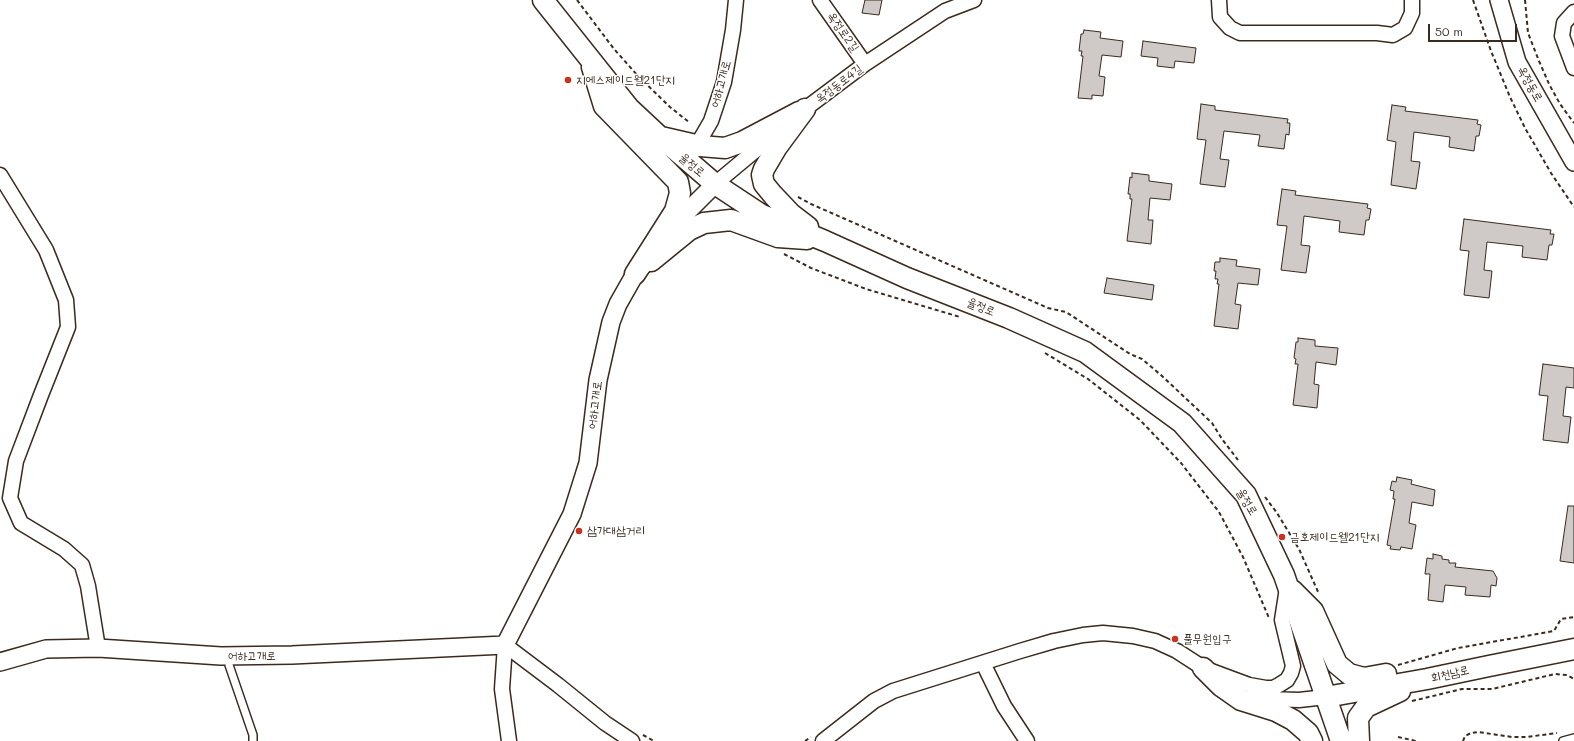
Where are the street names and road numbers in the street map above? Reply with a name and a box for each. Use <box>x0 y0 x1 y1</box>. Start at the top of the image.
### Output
street label: 옥정로2길 <box>824 9 862 55</box>
street label: 어하고개로 <box>708 59 734 109</box>
street label: 옥정동로4길 <box>813 62 865 106</box>
street label: 옥정동로 <box>1514 64 1546 104</box>
street label: 율정로 <box>676 150 708 180</box>
street label: 율정로 <box>965 295 997 319</box>
street label: 어하고개로 <box>585 380 605 430</box>
street label: 율정로 <box>1233 486 1261 518</box>
street label: 어하고개로 <box>228 649 276 663</box>
street label: 회천남로 <box>1430 663 1470 685</box>

